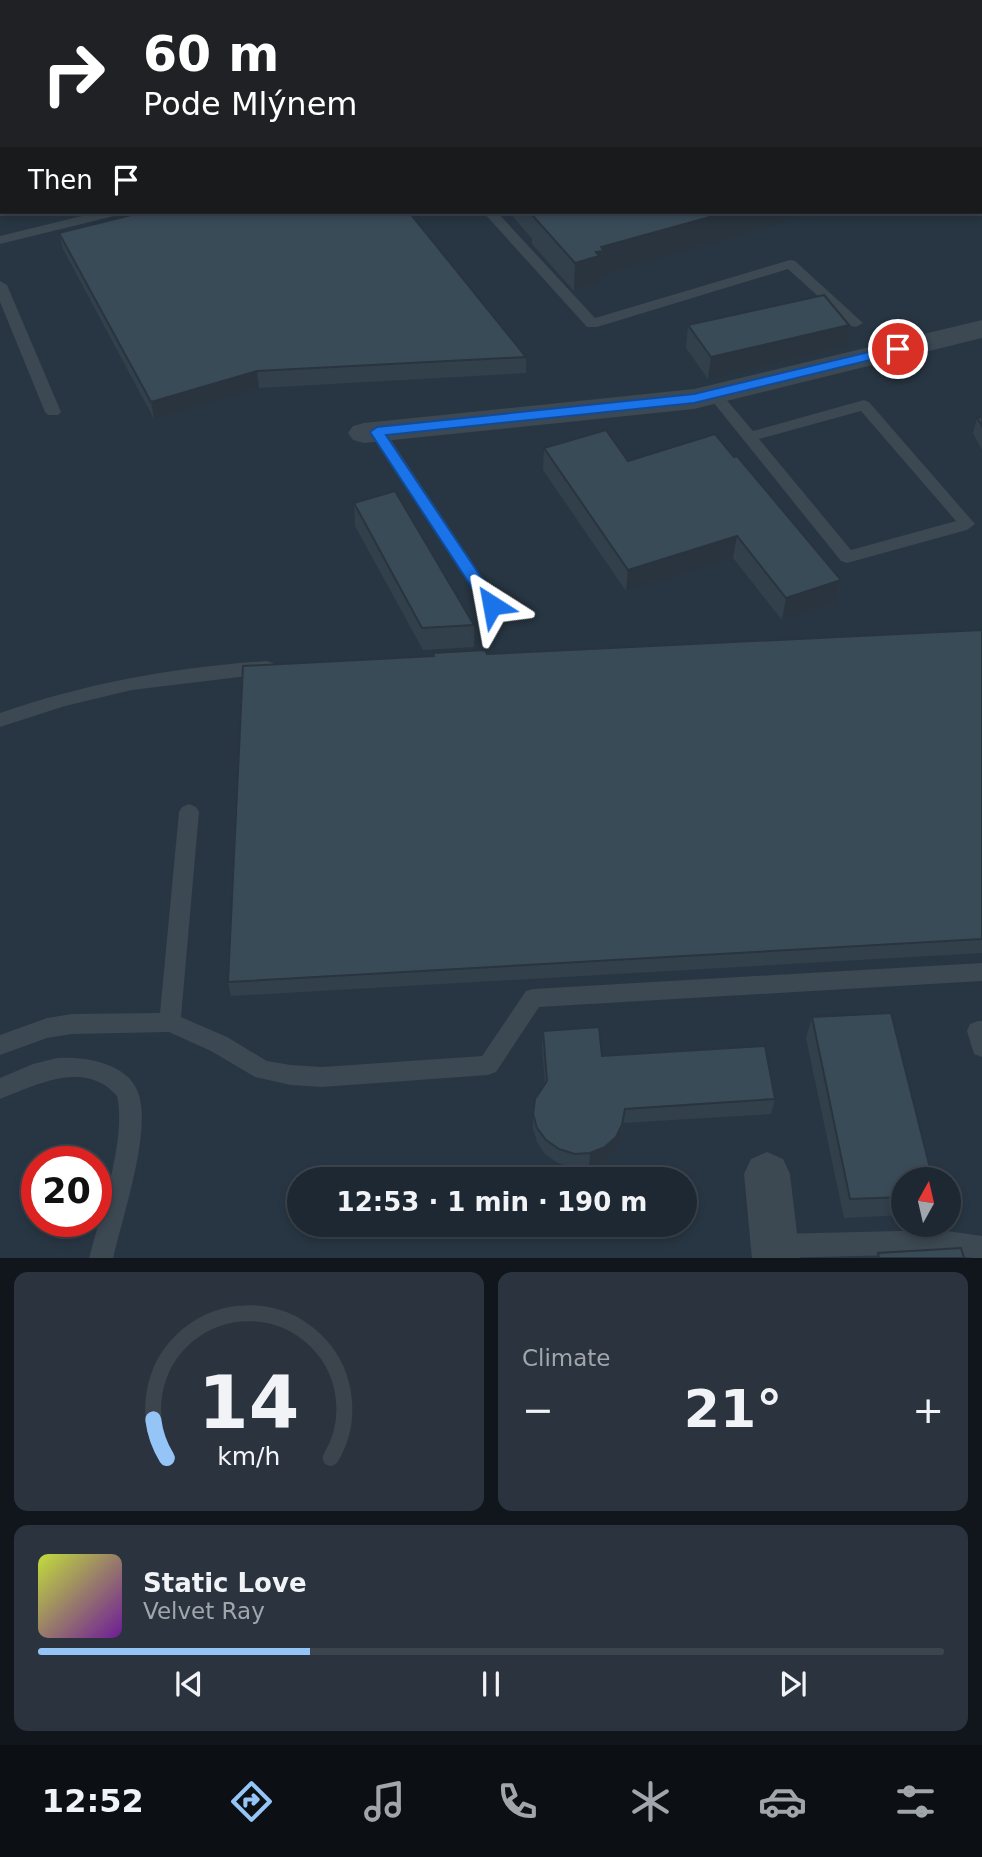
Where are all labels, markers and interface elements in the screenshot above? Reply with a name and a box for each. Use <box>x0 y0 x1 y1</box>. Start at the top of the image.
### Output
text: 60 m <box>143 26 279 83</box>
icon: right <box>28 28 119 119</box>
text: Pode Mlýnem <box>143 85 357 123</box>
icon: arrive <box>107 161 145 199</box>
text: Then <box>28 165 93 195</box>
pin <box>868 319 928 379</box>
icon: arrive <box>879 330 917 368</box>
position arrow <box>455 568 529 642</box>
speed limit sign: 20 <box>21 1146 112 1237</box>
north arrow <box>891 1167 961 1237</box>
map controls <box>891 1167 961 1237</box>
text: 12:53 · 1 min · 190 m <box>337 1187 647 1217</box>
text: Climate <box>522 1345 611 1371</box>
text: 14 <box>198 1360 300 1445</box>
text: 21° <box>684 1379 782 1439</box>
text: − <box>522 1388 554 1432</box>
text: + <box>912 1388 944 1432</box>
text: km/h <box>217 1441 281 1470</box>
text: Static Love <box>143 1568 307 1598</box>
text: Velvet Ray <box>143 1598 265 1624</box>
icon: previous <box>170 1665 208 1703</box>
icon: pause <box>472 1665 510 1703</box>
icon: next <box>774 1665 812 1703</box>
icon: directions <box>227 1777 276 1826</box>
icon: music <box>360 1777 409 1826</box>
icon: phone <box>493 1777 542 1826</box>
icon: climate <box>626 1777 675 1826</box>
icon: car <box>758 1777 807 1826</box>
icon: filters <box>891 1777 940 1826</box>
text: 12:52 <box>42 1782 144 1820</box>

